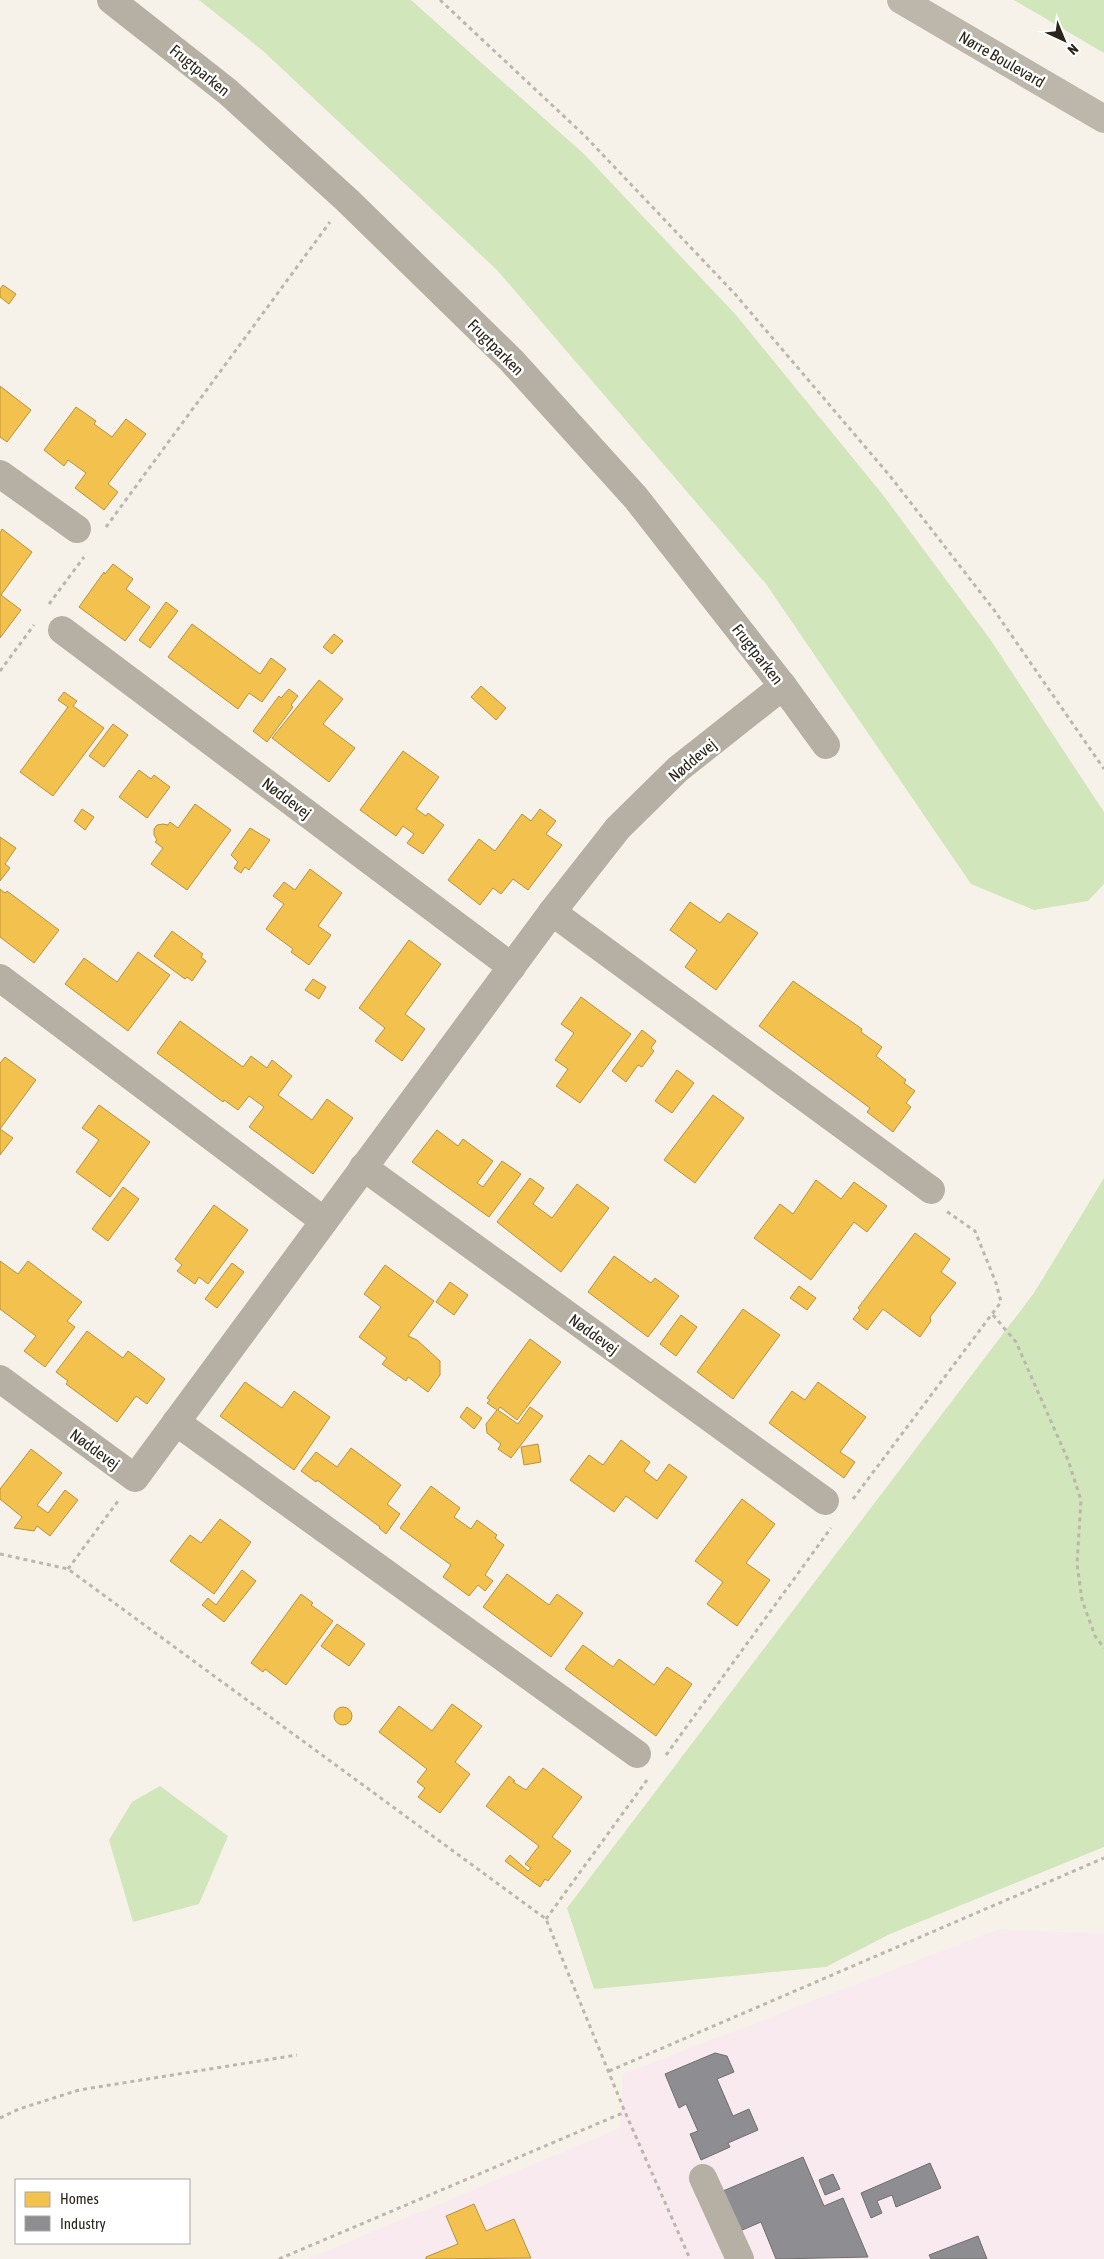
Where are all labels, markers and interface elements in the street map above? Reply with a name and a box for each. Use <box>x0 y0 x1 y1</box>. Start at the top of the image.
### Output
north arrow <box>1039 15 1089 65</box>
street label: Nørre Boulevard <box>956 27 1048 91</box>
street label: Frugtparken <box>166 40 233 100</box>
text: N <box>1065 41 1082 58</box>
street label: Frugtparken <box>464 315 528 379</box>
street label: Frugtparken <box>728 620 787 688</box>
street label: Nøddevej <box>665 735 720 786</box>
street label: Nøddevej <box>258 774 315 823</box>
street label: Nøddevej <box>565 1310 622 1359</box>
street label: Nøddevej <box>66 1425 123 1474</box>
legend <box>15 2179 190 2244</box>
text: Homes <box>60 2190 99 2207</box>
text: Industry <box>60 2215 106 2232</box>

